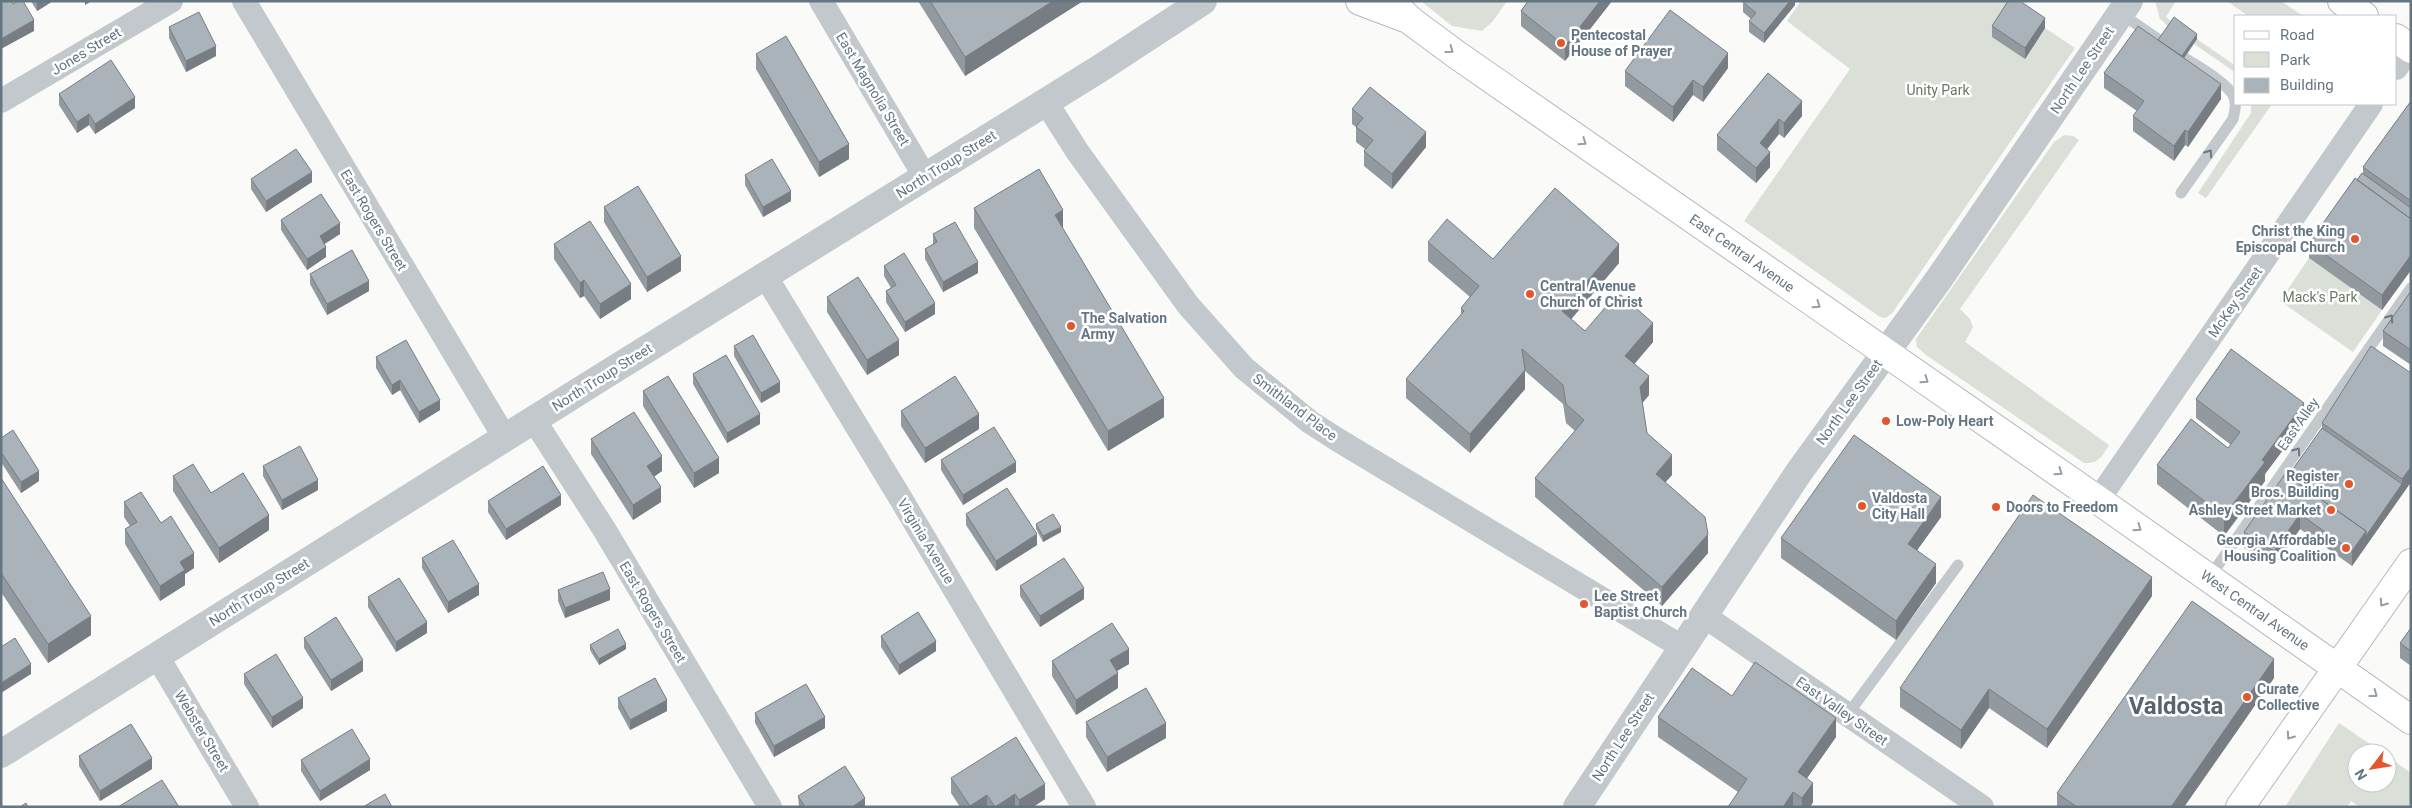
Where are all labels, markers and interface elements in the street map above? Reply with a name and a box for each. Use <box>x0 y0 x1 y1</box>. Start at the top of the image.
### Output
legend <box>2234 15 2397 105</box>
street label: North Lee Street <box>2047 23 2117 117</box>
street label: Jones Street <box>48 24 124 78</box>
text: Road <box>2280 26 2314 44</box>
place label: Pentecostal House of Prayer <box>1571 27 1672 59</box>
street label: East Magnolia Street <box>833 30 913 149</box>
marker: Pentecostal House of Prayer <box>1555 37 1567 49</box>
one-way arrow <box>1444 44 1453 52</box>
text: Park <box>2280 51 2311 69</box>
text: Building <box>2280 76 2334 94</box>
park label: Unity Park <box>1906 82 1970 98</box>
street label: North Troup Street <box>893 127 999 201</box>
one-way arrow <box>1577 136 1587 145</box>
one-way arrow <box>2203 150 2212 159</box>
street label: East Rogers Street <box>337 167 411 274</box>
street label: East Central Avenue <box>1686 211 1798 295</box>
place label: Christ the King Episcopal Church <box>2236 223 2345 255</box>
marker: Christ the King Episcopal Church <box>2349 233 2361 245</box>
street label: McKey Street <box>2205 263 2265 340</box>
place label: Central Avenue Church of Christ <box>1540 278 1643 310</box>
marker: Central Avenue Church of Christ <box>1524 288 1536 300</box>
park label: Mack's Park <box>2282 289 2358 305</box>
one-way arrow <box>1812 299 1821 308</box>
place label: The Salvation Army <box>1081 310 1167 342</box>
one-way arrow <box>2384 314 2393 324</box>
marker: The Salvation Army <box>1065 320 1077 332</box>
street label: North Troup Street <box>549 340 655 414</box>
street label: North Lee Street <box>1813 356 1886 448</box>
street label: Smithland Place <box>1250 370 1340 444</box>
one-way arrow <box>1920 373 1929 383</box>
street label: East Alley <box>2274 394 2322 453</box>
place label: Low-Poly Heart <box>1896 413 1994 429</box>
marker: Low-Poly Heart <box>1880 415 1892 427</box>
one-way arrow <box>2291 448 2300 457</box>
one-way arrow <box>2053 466 2063 475</box>
place label: Register Bros. Building <box>2251 468 2339 500</box>
marker: Register Bros. Building <box>2343 478 2355 490</box>
place label: Valdosta City Hall <box>1872 490 1928 522</box>
street label: Virginia Avenue <box>894 496 958 586</box>
place label: Doors to Freedom <box>2006 499 2118 515</box>
marker: Valdosta City Hall <box>1856 500 1868 512</box>
marker: Doors to Freedom <box>1990 501 2002 513</box>
place label: Ashley Street Market <box>2189 502 2321 518</box>
marker: Ashley Street Market <box>2325 504 2337 516</box>
one-way arrow <box>2132 522 2142 531</box>
place label: Georgia Affordable Housing Coalition <box>2216 532 2336 564</box>
marker: Georgia Affordable Housing Coalition <box>2340 542 2352 554</box>
street label: North Troup Street <box>206 555 312 629</box>
street label: East Rogers Street <box>616 559 690 666</box>
street label: West Central Avenue <box>2198 567 2312 653</box>
place label: Lee Street Baptist Church <box>1594 588 1687 620</box>
one-way arrow <box>2380 597 2389 607</box>
marker: Lee Street Baptist Church <box>1578 598 1590 610</box>
street label: East Valley Street <box>1793 673 1891 749</box>
place label: Curate Collective <box>2257 681 2320 713</box>
street label: Webster Street <box>171 688 233 775</box>
one-way arrow <box>2368 688 2378 697</box>
street label: North Lee Street <box>1589 690 1658 784</box>
marker: Curate Collective <box>2241 691 2253 703</box>
district label: Valdosta <box>2129 692 2224 720</box>
one-way arrow <box>2287 730 2296 740</box>
north arrow <box>2347 743 2397 793</box>
text: N <box>2351 766 2370 783</box>

